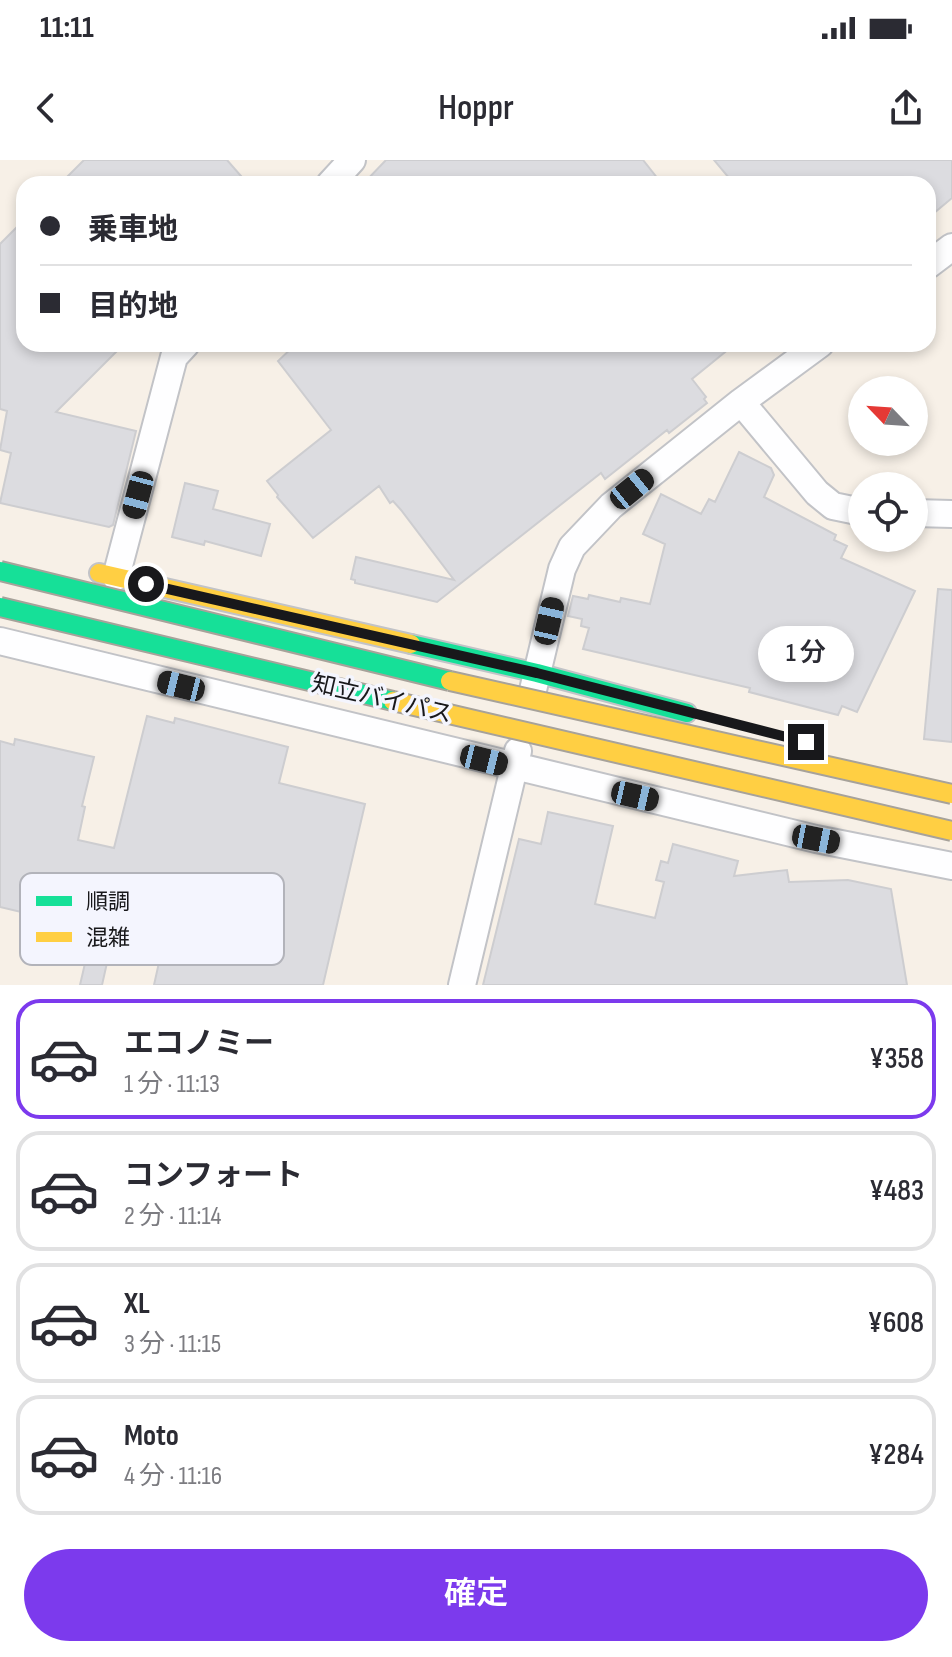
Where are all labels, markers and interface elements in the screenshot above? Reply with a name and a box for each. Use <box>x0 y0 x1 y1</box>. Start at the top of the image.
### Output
text: 11:11 <box>40 10 94 46</box>
icon: back <box>24 86 68 130</box>
icon: share <box>884 86 928 130</box>
text: Hoppr <box>438 87 514 130</box>
text: 乗車地 <box>88 212 178 248</box>
text: 目的地 <box>88 289 178 325</box>
north arrow <box>848 376 928 456</box>
map controls <box>848 376 928 552</box>
car <box>606 465 658 513</box>
car <box>120 469 156 521</box>
button: locate <box>848 472 928 552</box>
route start <box>128 566 164 602</box>
car <box>532 595 566 647</box>
callout: 1 分 <box>758 626 854 682</box>
text: 1 分 <box>786 638 826 669</box>
car <box>155 669 207 703</box>
street label: 知立バイパス <box>309 669 455 729</box>
route end <box>788 724 824 760</box>
car <box>458 743 510 777</box>
car <box>609 779 661 813</box>
car <box>790 823 842 855</box>
legend <box>20 873 284 965</box>
text: 順調 <box>86 889 130 916</box>
text: 混雑 <box>86 925 130 952</box>
icon: car <box>28 1023 100 1095</box>
text: エコノミー <box>124 1026 274 1062</box>
text: ¥358 <box>869 1041 924 1077</box>
text: 1 分 · 11:13 <box>124 1069 220 1100</box>
icon: car <box>28 1155 100 1227</box>
text: コンフォート <box>124 1158 303 1194</box>
text: ¥483 <box>869 1173 924 1209</box>
text: 2 分 · 11:14 <box>124 1201 221 1232</box>
text: XL <box>124 1286 150 1322</box>
icon: car <box>28 1287 100 1359</box>
text: ¥608 <box>867 1305 924 1341</box>
text: 3 分 · 11:15 <box>124 1329 221 1360</box>
text: Moto <box>124 1418 179 1454</box>
icon: car <box>28 1419 100 1491</box>
text: ¥284 <box>868 1437 924 1473</box>
text: 4 分 · 11:16 <box>124 1461 222 1492</box>
button: 確定 <box>24 1549 928 1641</box>

